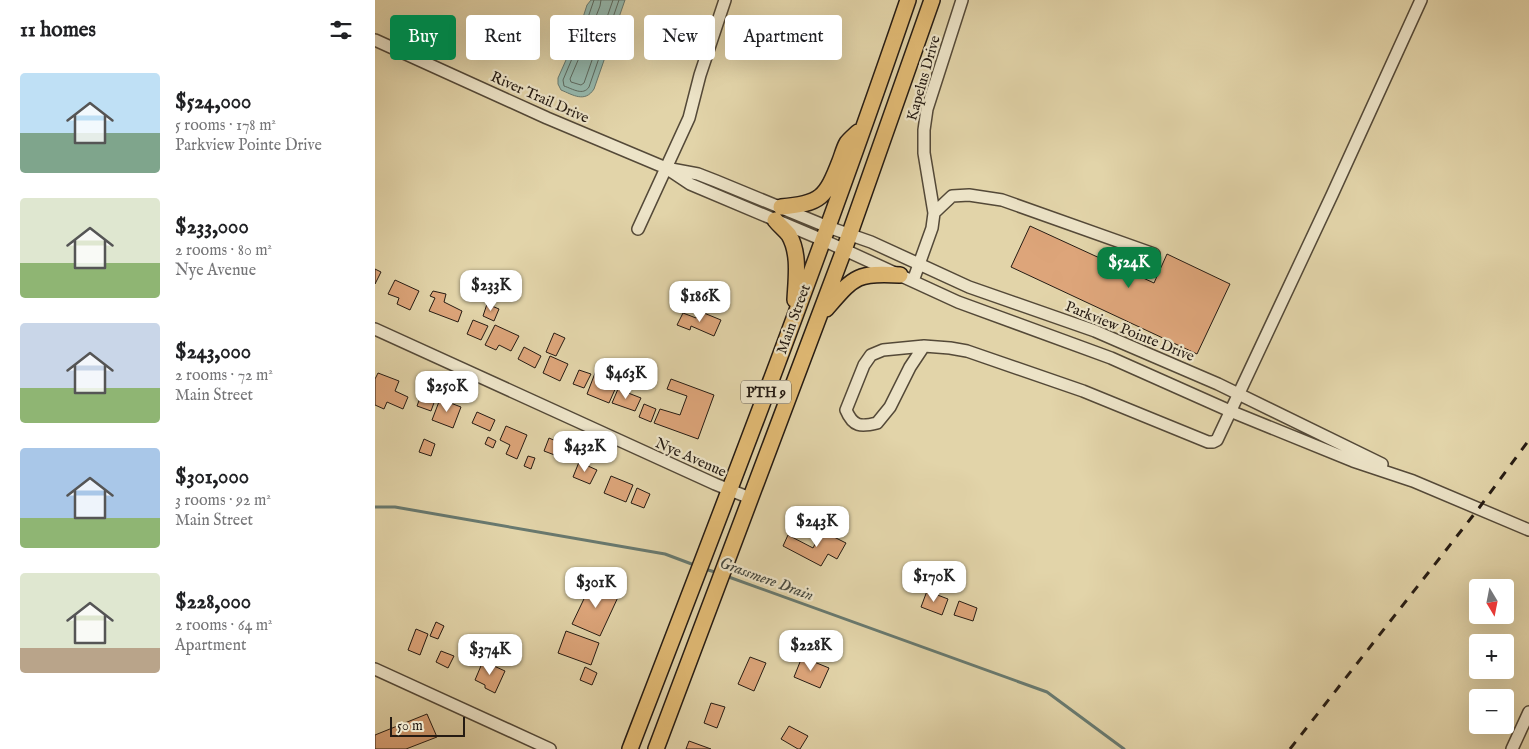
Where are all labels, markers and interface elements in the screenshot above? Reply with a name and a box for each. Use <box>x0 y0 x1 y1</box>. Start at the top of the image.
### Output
chip: Buy <box>390 15 456 60</box>
chip: Rent <box>466 15 540 60</box>
chip: Filters <box>550 15 634 60</box>
chip: New <box>644 15 715 60</box>
chip: Apartment <box>725 15 842 60</box>
icon: filters <box>327 16 355 44</box>
text: 11 homes <box>20 17 96 44</box>
street label: Kapelus Drive <box>902 33 945 123</box>
street label: River Trail Drive <box>488 67 592 128</box>
text: $524,000 <box>175 89 251 116</box>
icon: home <box>60 93 120 153</box>
text: 5 rooms · 178 m² <box>175 116 276 136</box>
text: Parkview Pointe Drive <box>175 136 322 156</box>
text: $233,000 <box>175 214 249 241</box>
icon: home <box>60 218 120 278</box>
text: 2 rooms · 80 m² <box>175 241 272 261</box>
pin: $524K <box>1094 246 1164 289</box>
text: $524K <box>1108 253 1150 273</box>
text: Nye Avenue <box>175 261 256 281</box>
pin: $233K <box>456 270 526 312</box>
text: $233K <box>471 276 511 296</box>
pin: $186K <box>665 280 735 323</box>
street label: Main Street <box>772 282 815 357</box>
text: $186K <box>680 287 720 307</box>
street label: Parkview Pointe Drive <box>1062 297 1197 366</box>
text: $243,000 <box>175 339 251 366</box>
icon: home <box>60 343 120 403</box>
pin: $463K <box>591 358 661 400</box>
text: $463K <box>606 364 647 384</box>
text: 2 rooms · 72 m² <box>175 366 273 386</box>
pin: $250K <box>412 370 482 413</box>
text: $250K <box>426 377 468 397</box>
road number: PTH 9 <box>741 381 791 404</box>
text: Main Street <box>175 386 253 406</box>
pin: $432K <box>550 430 620 473</box>
street label: Nye Avenue <box>652 433 729 482</box>
text: $432K <box>564 437 606 457</box>
text: $301,000 <box>175 464 249 491</box>
icon: home <box>60 468 120 528</box>
text: 3 rooms · 92 m² <box>175 491 271 511</box>
pin: $243K <box>782 506 852 548</box>
text: Main Street <box>175 511 253 531</box>
text: $243K <box>796 512 838 532</box>
water label: Grassmere Drain <box>716 554 816 606</box>
pin: $170K <box>899 560 969 603</box>
pin: $301K <box>561 566 631 609</box>
text: $170K <box>913 567 955 587</box>
text: $301K <box>576 573 616 593</box>
north arrow <box>1469 579 1514 624</box>
map controls <box>1469 579 1514 734</box>
text: $228,000 <box>175 589 251 616</box>
icon: home <box>60 593 120 653</box>
text: 2 rooms · 64 m² <box>175 616 273 636</box>
pin: $228K <box>776 630 846 672</box>
pin: $374K <box>455 634 525 676</box>
button: + <box>1469 634 1514 679</box>
text: Apartment <box>175 636 246 656</box>
text: $228K <box>790 636 832 656</box>
text: $374K <box>469 640 511 660</box>
button: − <box>1469 689 1514 734</box>
scale bar <box>390 714 465 737</box>
text: 50 m <box>397 717 423 735</box>

